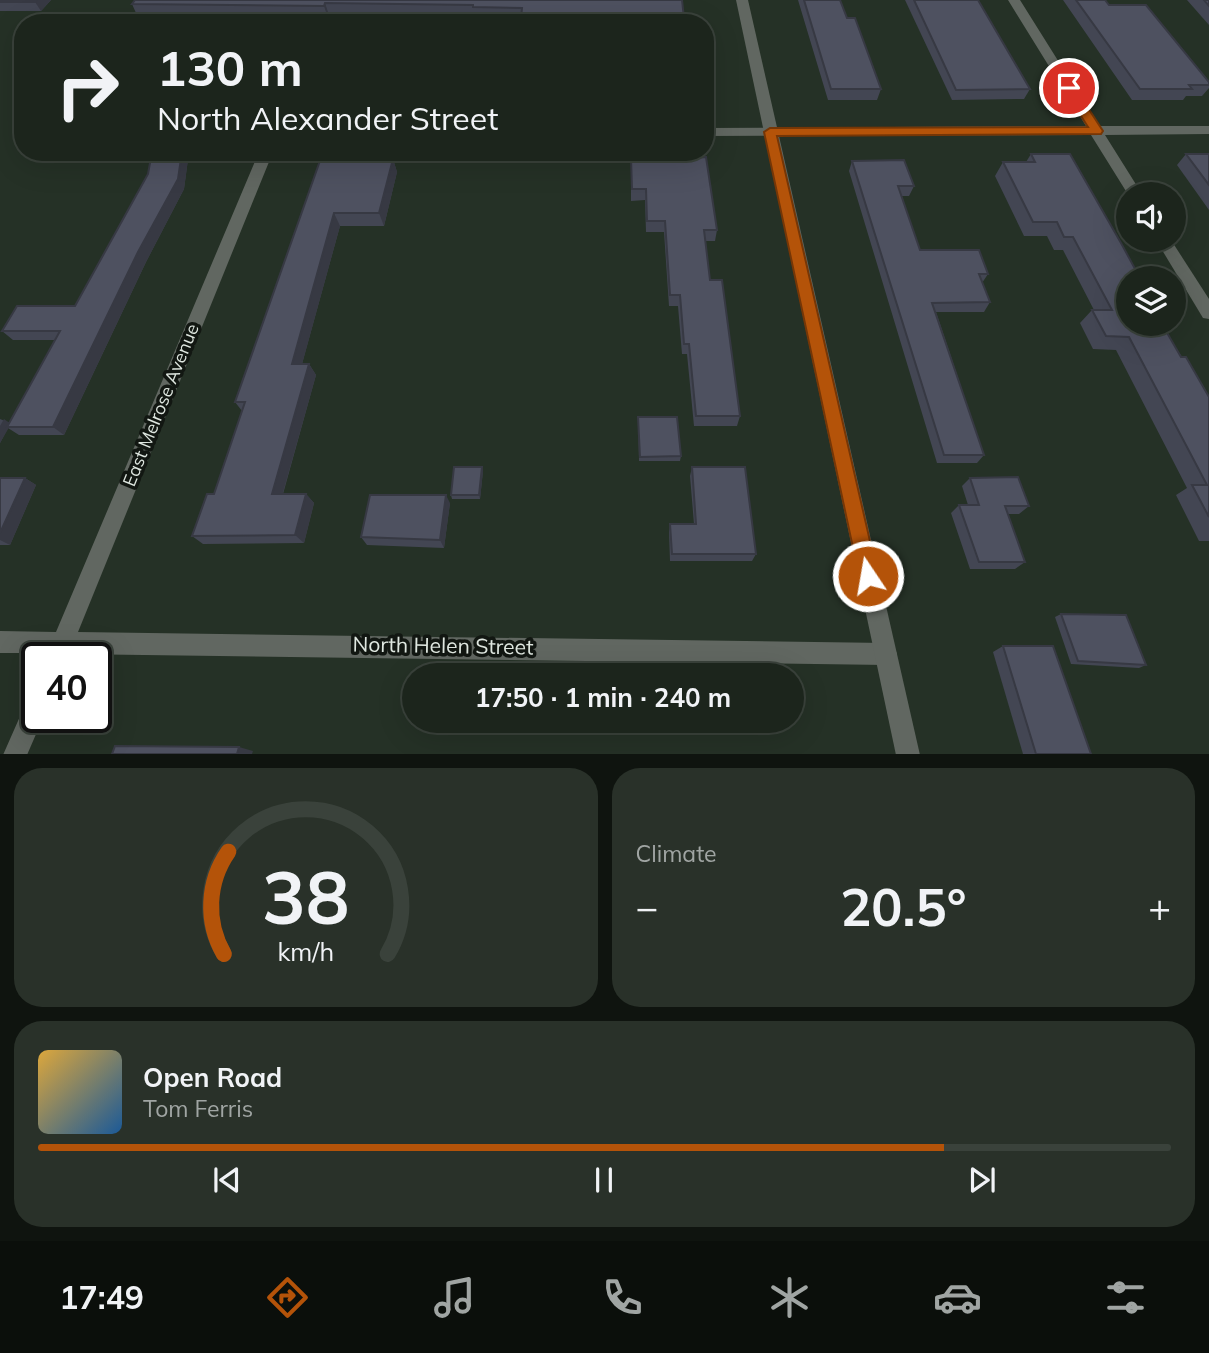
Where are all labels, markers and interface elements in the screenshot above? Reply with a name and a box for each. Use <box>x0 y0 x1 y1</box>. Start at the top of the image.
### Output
text: 130 m <box>157 37 303 98</box>
icon: right <box>42 42 133 133</box>
pin <box>1039 58 1099 118</box>
icon: arrive <box>1050 69 1088 107</box>
text: North Alexander Street <box>157 98 498 138</box>
map controls <box>1116 182 1186 336</box>
button: sound <box>1116 182 1186 252</box>
button: layers <box>1116 266 1186 336</box>
street label: East Melrose Avenue <box>117 320 204 490</box>
position arrow <box>831 539 905 613</box>
street label: North Helen Street <box>352 630 534 660</box>
speed limit sign: 40 <box>21 642 112 733</box>
text: 17:50 · 1 min · 240 m <box>475 681 731 714</box>
text: Climate <box>636 839 717 868</box>
text: 38 <box>262 851 349 942</box>
text: 20.5° <box>840 874 966 939</box>
text: − <box>636 883 658 931</box>
text: + <box>1148 883 1171 931</box>
text: km/h <box>277 935 334 966</box>
text: Open Road <box>143 1061 282 1094</box>
text: Tom Ferris <box>143 1094 253 1123</box>
icon: previous <box>208 1161 246 1199</box>
icon: pause <box>585 1161 623 1199</box>
icon: next <box>963 1161 1001 1199</box>
icon: directions <box>263 1273 312 1322</box>
icon: music <box>430 1273 479 1322</box>
icon: phone <box>598 1273 647 1322</box>
icon: climate <box>765 1273 814 1322</box>
icon: car <box>933 1273 982 1322</box>
icon: filters <box>1101 1273 1150 1322</box>
text: 17:49 <box>59 1277 144 1317</box>

